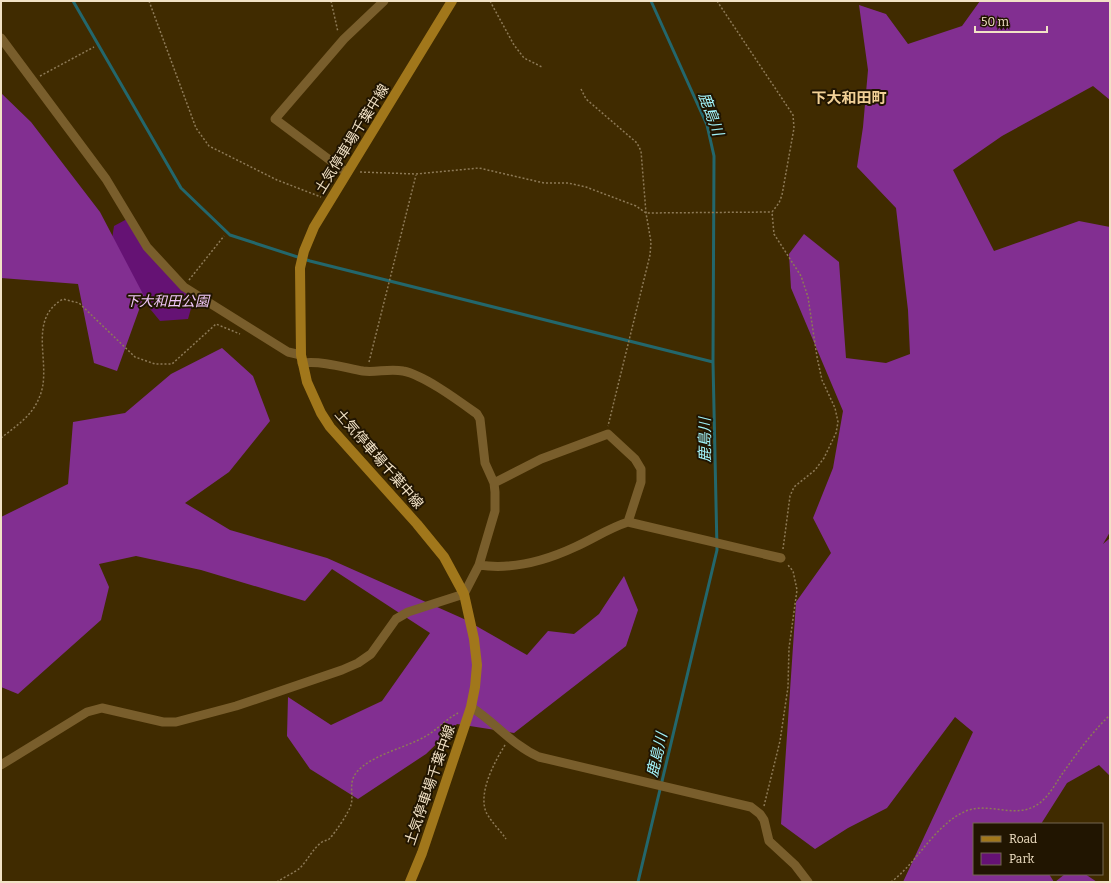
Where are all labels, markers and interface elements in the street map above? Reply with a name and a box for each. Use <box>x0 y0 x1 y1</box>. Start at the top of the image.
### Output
scale bar <box>975 8 1047 34</box>
text: 50 m <box>981 15 1010 29</box>
street label: 土気停車場千葉中線 <box>311 81 393 197</box>
district label: 下大和田町 <box>811 89 887 107</box>
water label: 鹿島川 <box>695 90 728 140</box>
park label: 下大和田公園 <box>125 293 211 310</box>
street label: 土気停車場千葉中線 <box>331 406 427 512</box>
water label: 鹿島川 <box>696 416 714 463</box>
street label: 土気停車場千葉中線 <box>401 723 459 847</box>
water label: 鹿島川 <box>643 729 671 779</box>
legend <box>973 823 1103 875</box>
text: Road <box>1009 832 1037 846</box>
text: Park <box>1009 852 1035 866</box>

